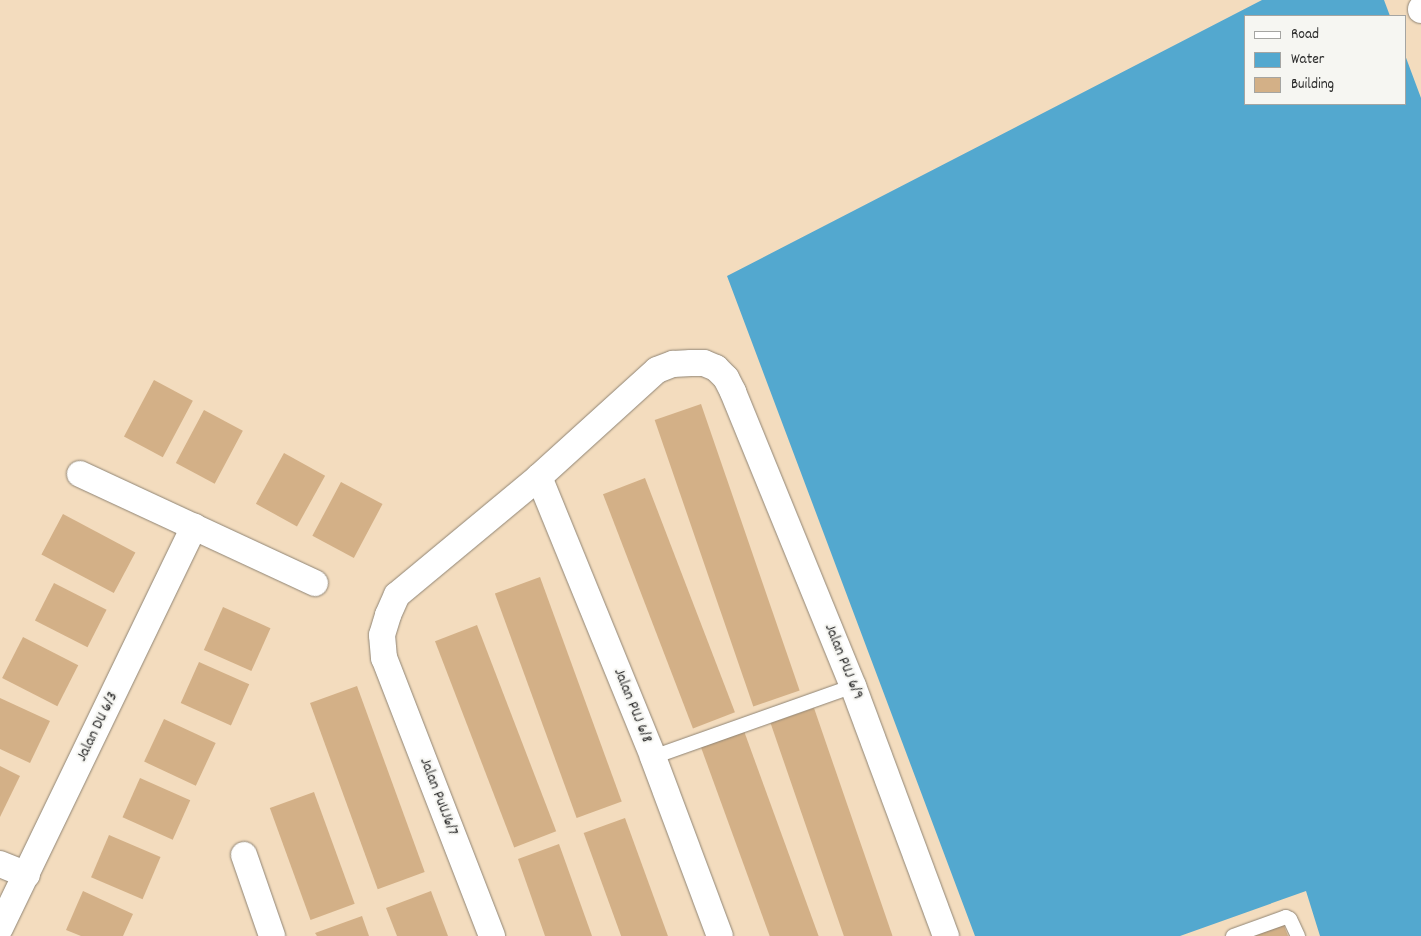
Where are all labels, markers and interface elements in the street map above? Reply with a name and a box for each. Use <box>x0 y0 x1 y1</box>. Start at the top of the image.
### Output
legend <box>1244 15 1406 105</box>
text: Road <box>1291 24 1319 46</box>
text: Water <box>1291 49 1324 71</box>
text: Building <box>1291 74 1334 96</box>
street label: Jalan PUJ 6/9 <box>819 621 867 703</box>
street label: Jalan PUJ 6/8 <box>608 666 656 746</box>
street label: Jalan DU 6/3 <box>73 689 123 765</box>
street label: Jalan PuUJ6/7 <box>414 755 462 839</box>

